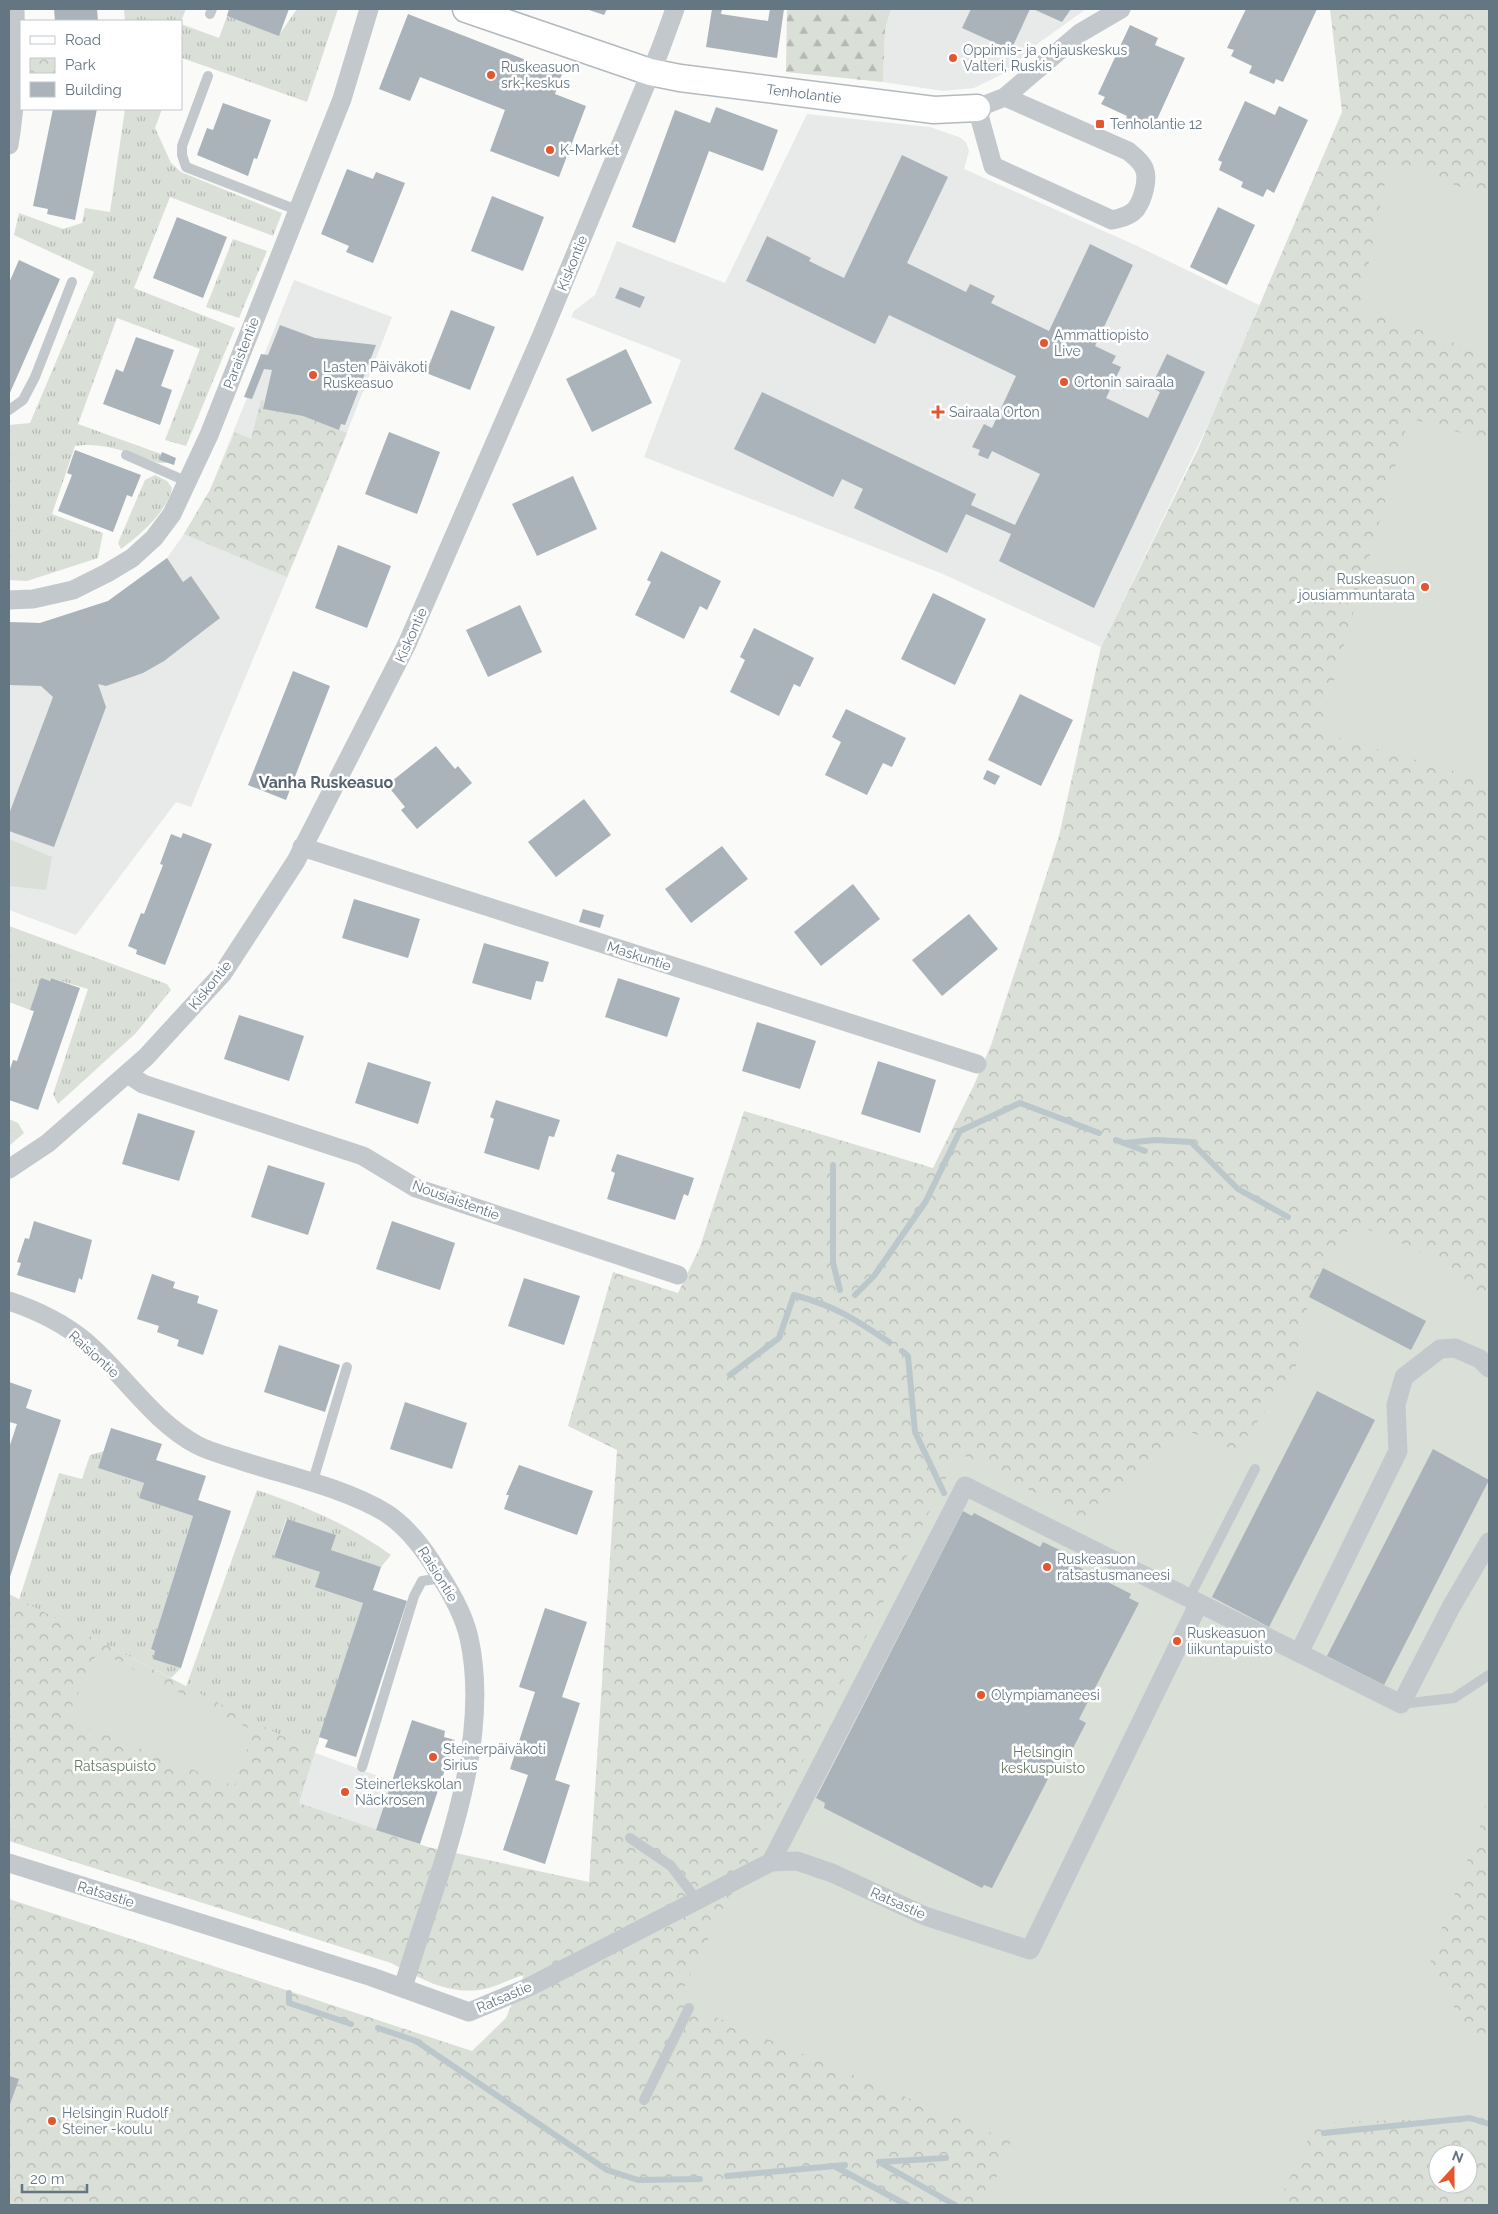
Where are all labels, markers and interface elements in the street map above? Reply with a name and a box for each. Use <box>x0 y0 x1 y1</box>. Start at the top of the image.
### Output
legend <box>20 20 182 110</box>
text: Road <box>65 31 101 49</box>
place label: Oppimis- ja ohjauskeskus Valteri, Ruskis <box>963 42 1127 74</box>
marker: Oppimis- ja ohjauskeskus Valteri, Ruskis <box>947 52 959 64</box>
text: Park <box>65 56 96 74</box>
place label: Ruskeasuon srk-keskus <box>501 59 580 91</box>
marker: Ruskeasuon srk-keskus <box>485 69 497 81</box>
text: Building <box>65 81 122 99</box>
street label: Tenholantie <box>766 81 842 106</box>
place label: Tenholantie 12 <box>1110 116 1202 132</box>
marker: Tenholantie 12 <box>1094 118 1106 130</box>
place label: K-Market <box>560 142 620 158</box>
marker: K-Market <box>544 144 556 156</box>
street label: Kiskontie <box>554 233 590 293</box>
street label: Paraistentie <box>220 315 262 391</box>
place label: Ammattiopisto Live <box>1054 327 1149 359</box>
marker: Ammattiopisto Live <box>1038 337 1050 349</box>
place label: Lasten Päiväkoti Ruskeasuo <box>323 359 427 391</box>
marker: Lasten Päiväkoti Ruskeasuo <box>307 369 319 381</box>
place label: Ortonin sairaala <box>1074 374 1174 390</box>
marker: Ortonin sairaala <box>1058 376 1070 388</box>
place label: Sairaala Orton <box>949 404 1040 420</box>
marker: Sairaala Orton <box>931 405 945 419</box>
place label: Ruskeasuon jousiammuntarata <box>1297 571 1415 603</box>
marker: Ruskeasuon jousiammuntarata <box>1419 581 1431 593</box>
street label: Kiskontie <box>392 605 430 665</box>
district label: Vanha Ruskeasuo <box>259 773 394 792</box>
street label: Maskuntie <box>605 938 673 974</box>
street label: Kiskontie <box>185 957 235 1013</box>
street label: Nousiaistentie <box>410 1177 502 1223</box>
street label: Raisiontie <box>66 1327 122 1381</box>
street label: Raisiontie <box>415 1544 461 1604</box>
place label: Ruskeasuon ratsastusmaneesi <box>1057 1551 1170 1583</box>
marker: Ruskeasuon ratsastusmaneesi <box>1041 1561 1053 1573</box>
place label: Ruskeasuon liikuntapuisto <box>1187 1625 1273 1657</box>
marker: Ruskeasuon liikuntapuisto <box>1171 1635 1183 1647</box>
place label: Olympiamaneesi <box>991 1687 1100 1703</box>
marker: Olympiamaneesi <box>975 1689 987 1701</box>
place label: Steinerpäiväkoti Sirius <box>443 1741 546 1773</box>
park label: Helsingin keskuspuisto <box>1001 1744 1085 1776</box>
marker: Steinerpäiväkoti Sirius <box>427 1751 439 1763</box>
park label: Ratsaspuisto <box>74 1758 156 1774</box>
place label: Steinerlekskolan Näckrosen <box>355 1776 462 1808</box>
marker: Steinerlekskolan Näckrosen <box>339 1786 351 1798</box>
street label: Ratsastie <box>76 1878 136 1910</box>
street label: Ratsastie <box>868 1884 928 1922</box>
street label: Ratsastie <box>474 1978 534 2016</box>
place label: Helsingin Rudolf Steiner -koulu <box>62 2105 170 2137</box>
marker: Helsingin Rudolf Steiner -koulu <box>46 2115 58 2127</box>
north arrow <box>1428 2144 1478 2194</box>
text: N <box>1450 2147 1466 2166</box>
scale bar <box>22 2162 88 2194</box>
text: 20 m <box>30 2170 65 2188</box>

